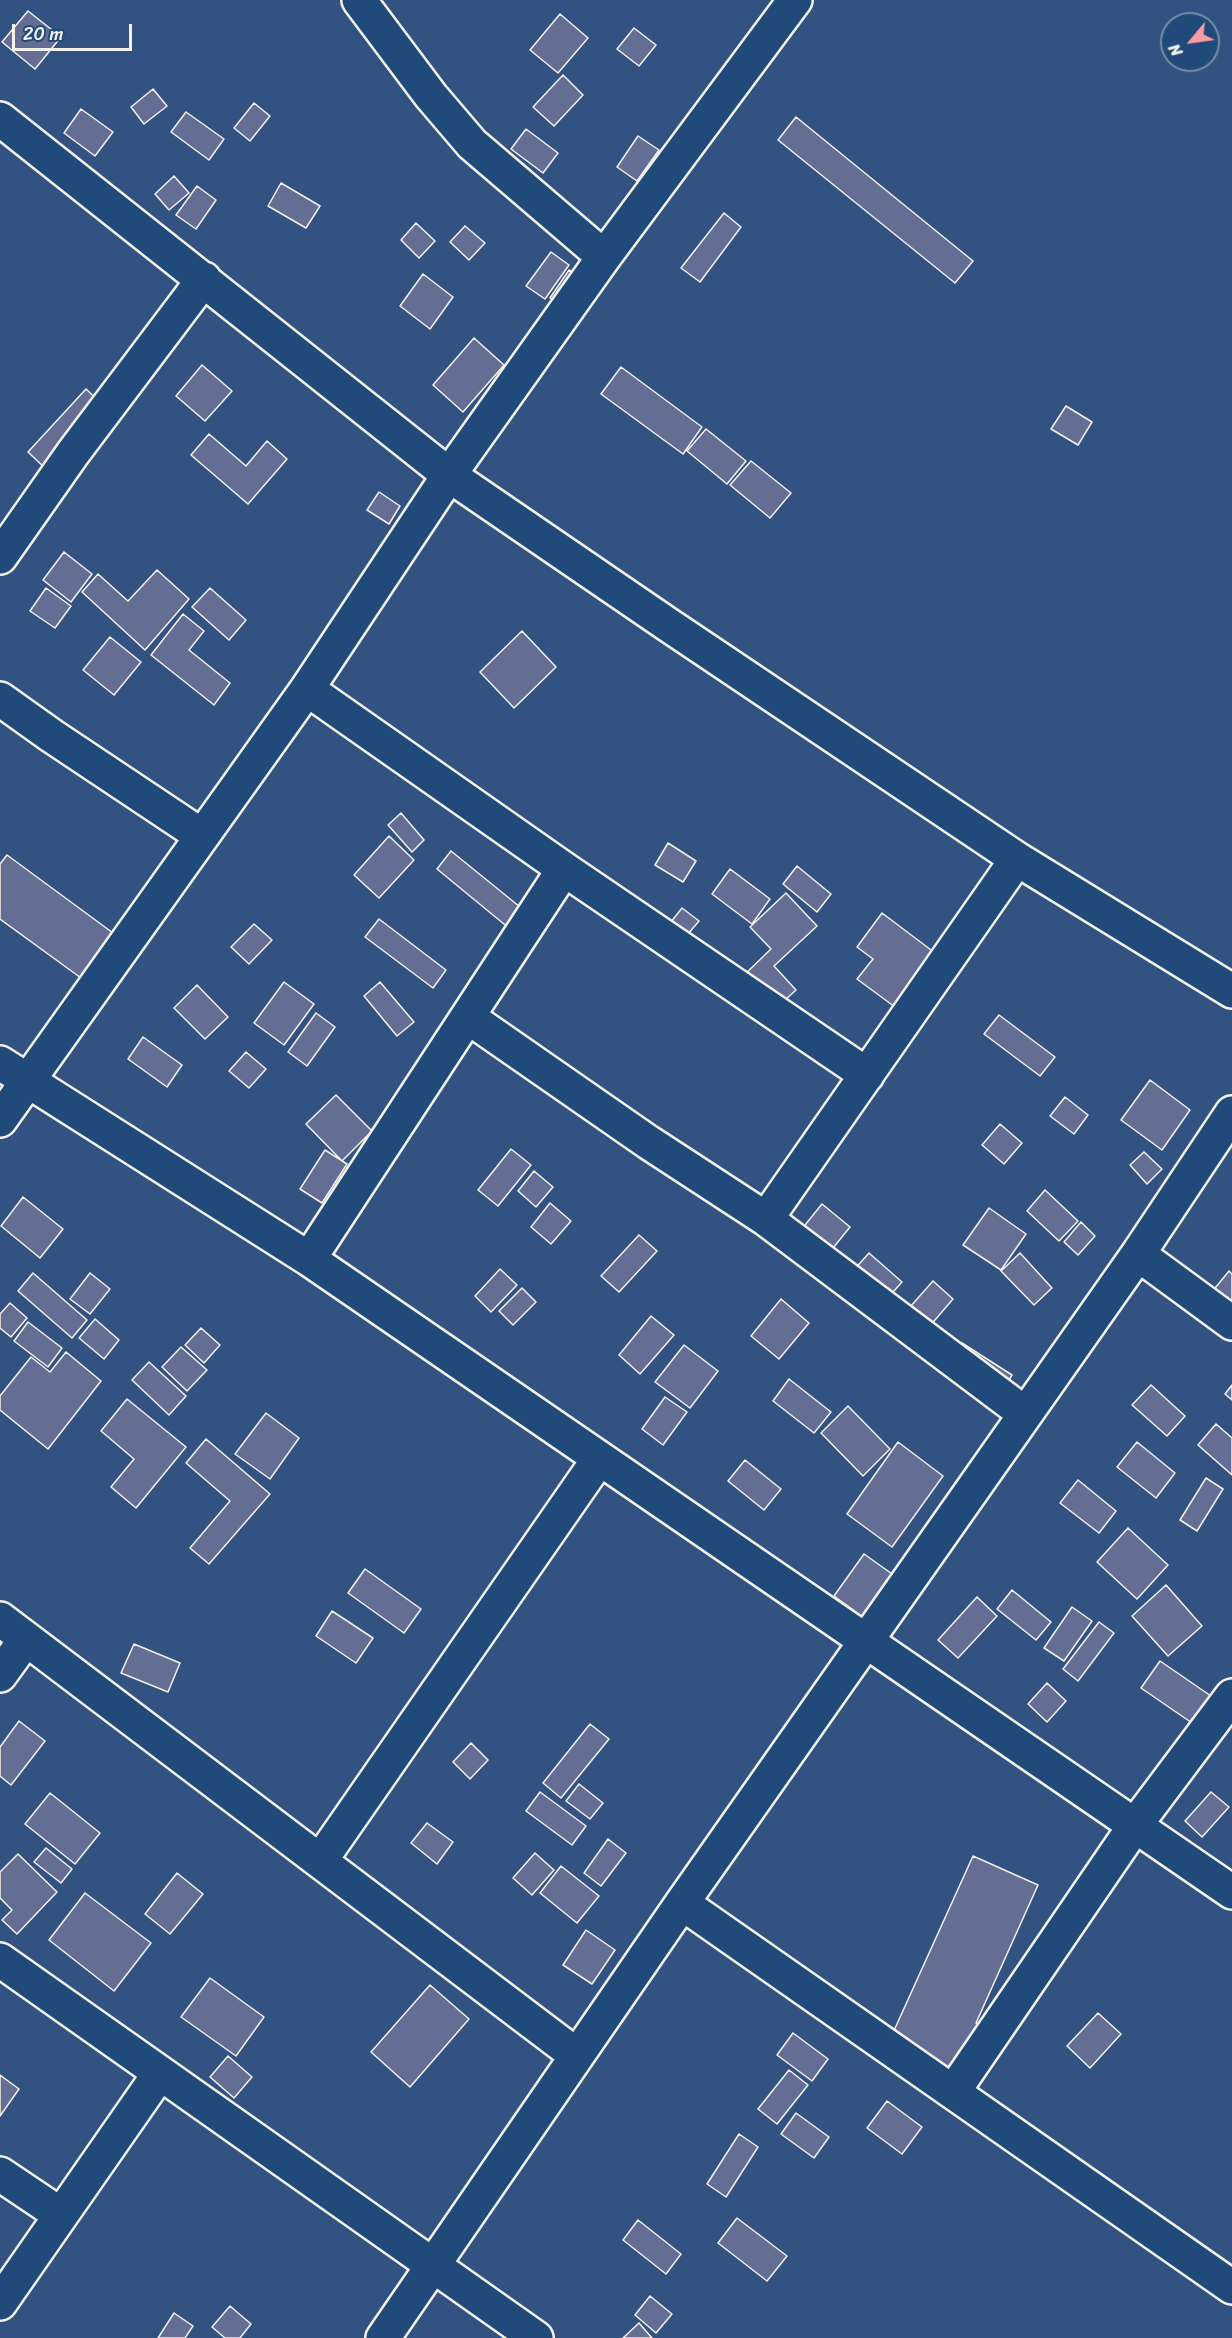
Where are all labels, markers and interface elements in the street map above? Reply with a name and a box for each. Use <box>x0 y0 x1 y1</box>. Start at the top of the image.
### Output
scale bar <box>15 12 135 50</box>
north arrow <box>1160 12 1220 72</box>
text: 20 m <box>23 18 63 50</box>
text: N <box>1160 38 1191 62</box>

